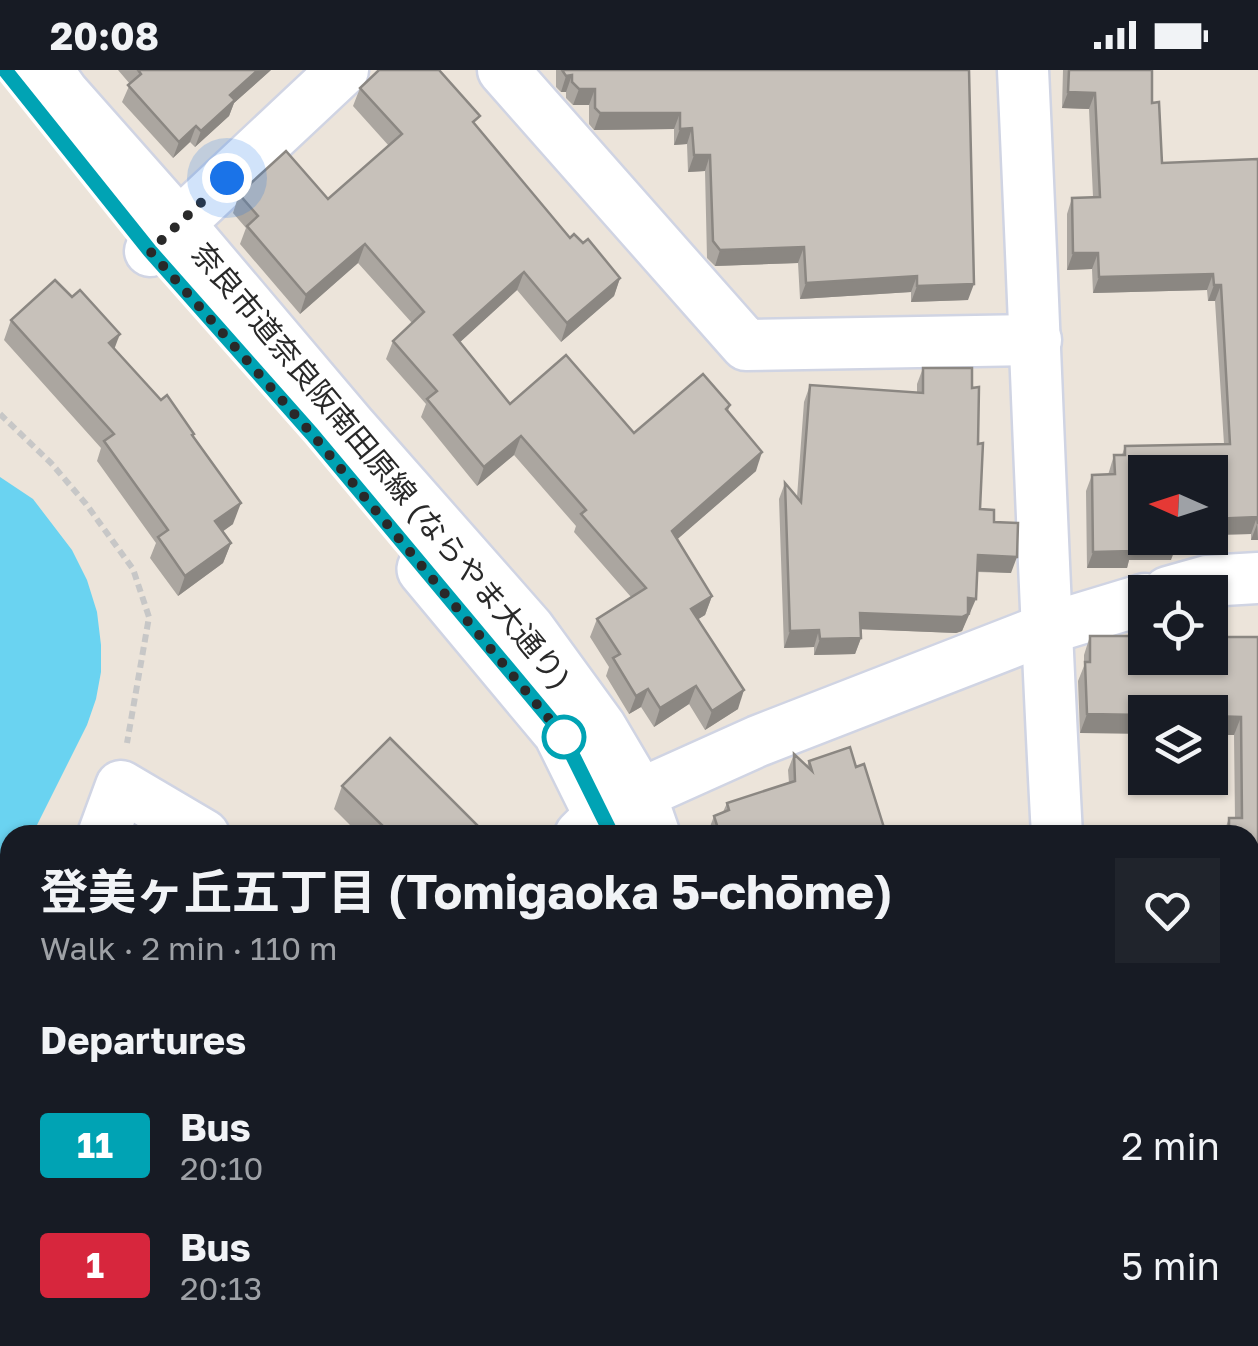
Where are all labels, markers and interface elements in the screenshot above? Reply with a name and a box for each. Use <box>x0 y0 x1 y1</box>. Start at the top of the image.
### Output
text: 20:08 <box>50 13 159 58</box>
your location <box>202 153 252 203</box>
street label: 奈良市道奈良阪南田原線 (ならやま大通り) <box>185 235 579 695</box>
north arrow <box>1128 455 1228 555</box>
map controls <box>1128 455 1228 795</box>
button: locate <box>1128 575 1228 675</box>
button: layers <box>1128 695 1228 795</box>
unlabelled marker <box>543 716 585 758</box>
button: heart <box>1115 858 1220 963</box>
text: 登美ヶ丘五丁目 (Tomigaoka 5-chōme) <box>40 862 892 920</box>
text: Walk · 2 min · 110 m <box>40 929 337 967</box>
text: Departures <box>40 1017 246 1062</box>
text: Bus <box>180 1104 251 1149</box>
text: 2 min <box>1121 1123 1220 1168</box>
text: 11 <box>77 1124 113 1166</box>
text: 20:10 <box>180 1149 263 1187</box>
text: Bus <box>180 1224 251 1269</box>
text: 5 min <box>1121 1243 1220 1288</box>
text: 1 <box>86 1244 104 1286</box>
text: 20:13 <box>180 1269 262 1307</box>

